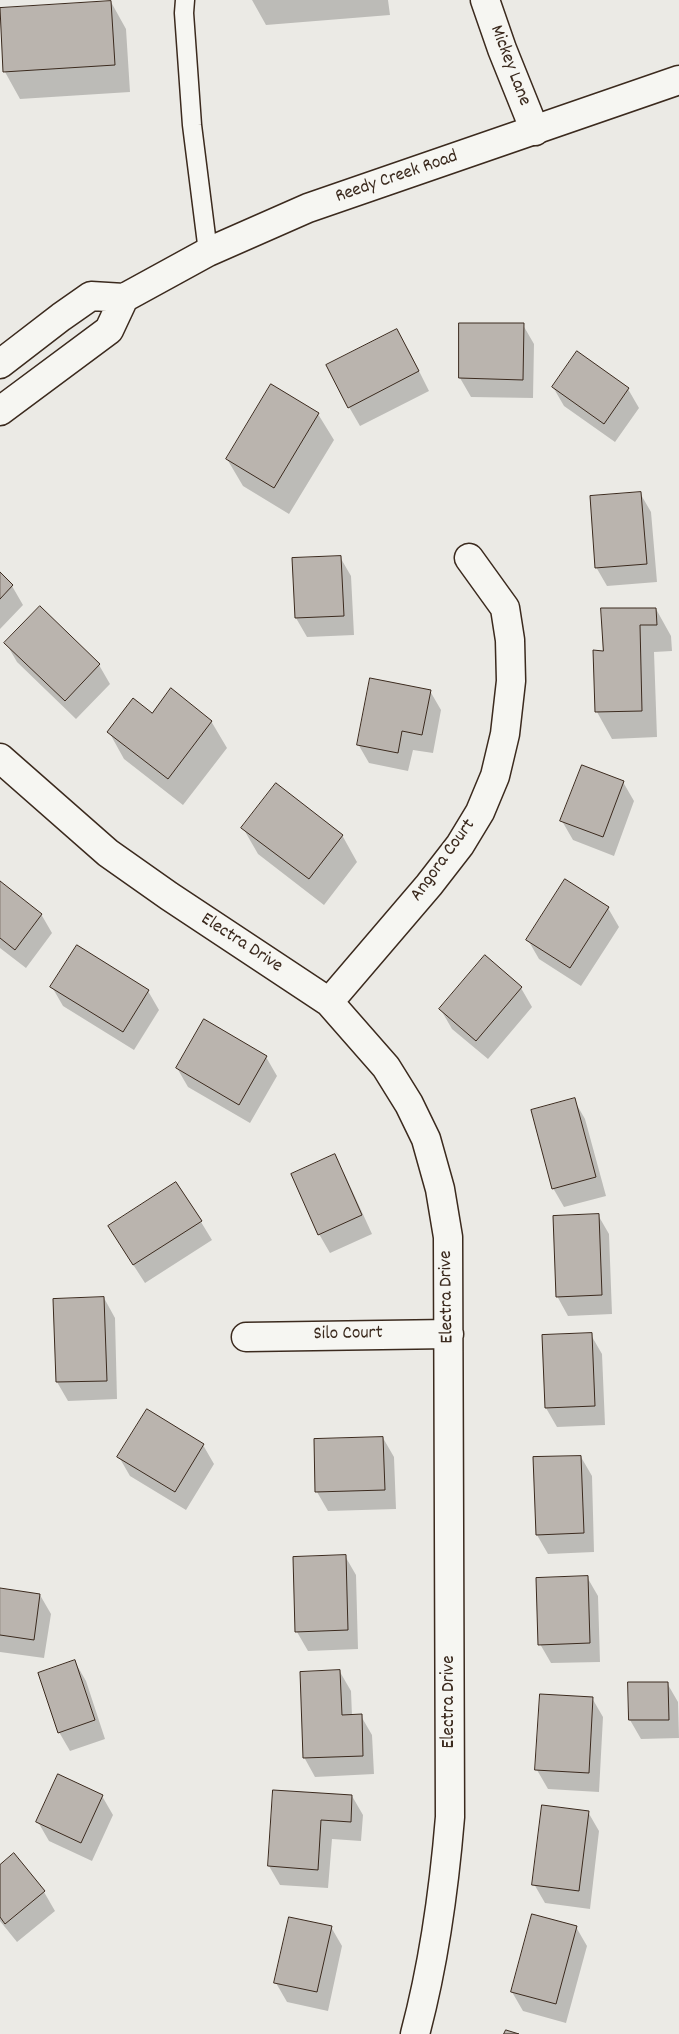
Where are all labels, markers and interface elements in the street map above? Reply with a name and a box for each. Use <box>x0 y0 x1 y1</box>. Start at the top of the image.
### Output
street label: Mickey Lane <box>483 23 535 109</box>
street label: Reedy Creek Road <box>333 146 461 210</box>
street label: Angora Court <box>406 815 482 907</box>
street label: Electra Drive <box>196 909 286 979</box>
street label: Electra Drive <box>436 1250 460 1344</box>
street label: Silo Court <box>313 1323 383 1347</box>
street label: Electra Drive <box>439 1655 461 1749</box>

